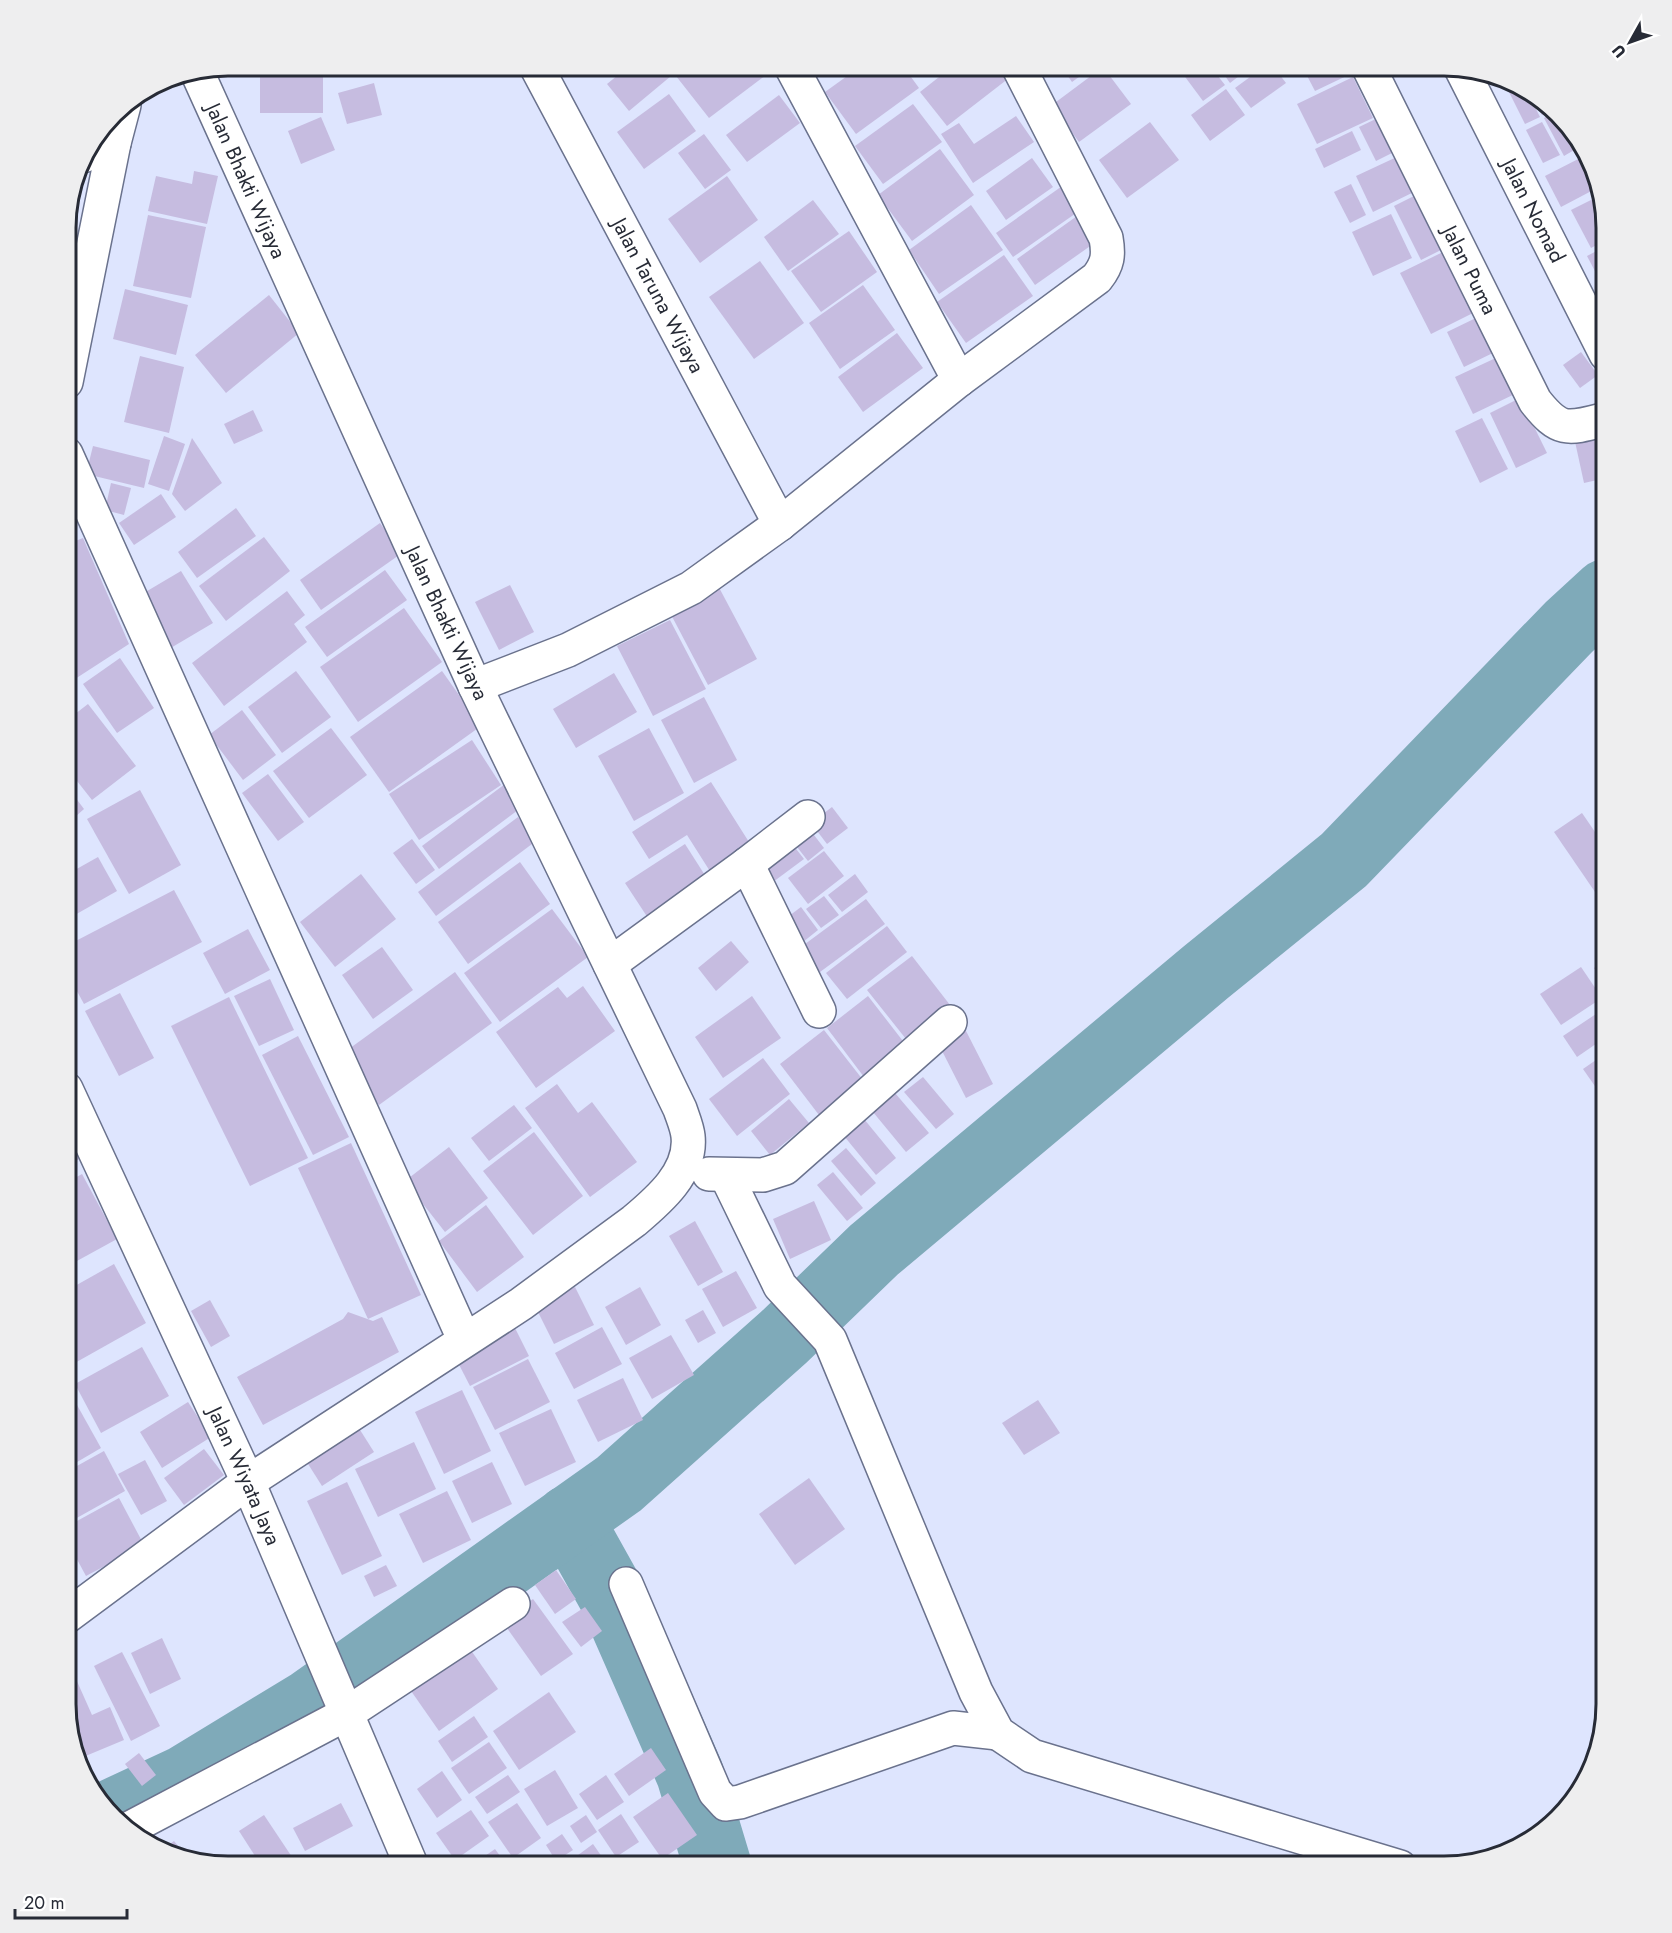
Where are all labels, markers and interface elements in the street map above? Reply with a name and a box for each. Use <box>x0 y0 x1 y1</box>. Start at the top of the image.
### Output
north arrow <box>1600 12 1660 72</box>
text: U <box>1606 40 1631 63</box>
street label: Jalan Bhakti Wijaya <box>197 96 294 263</box>
street label: Jalan Nomad <box>1493 151 1572 268</box>
street label: Jalan Taruna Wijaya <box>603 210 712 378</box>
street label: Jalan Puma <box>1434 218 1505 320</box>
street label: Jalan Bhakti Wijaya <box>397 538 496 705</box>
street label: Jalan Wiyata Jaya <box>199 1399 288 1550</box>
scale bar <box>15 1882 128 1920</box>
text: 20 m <box>24 1890 64 1916</box>

